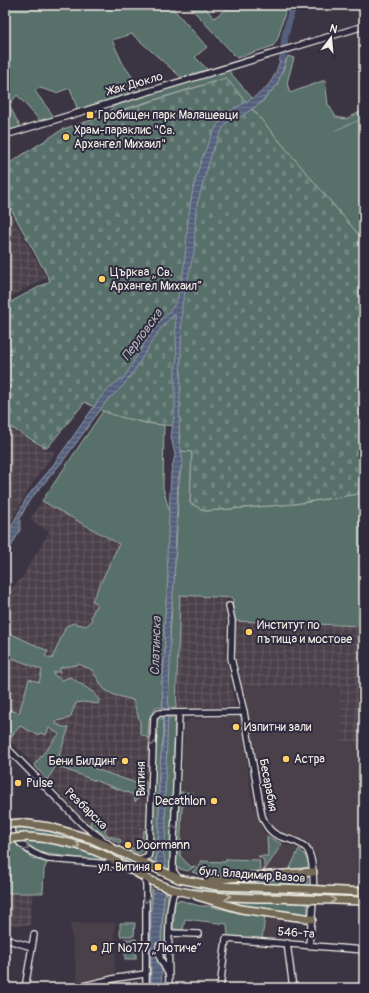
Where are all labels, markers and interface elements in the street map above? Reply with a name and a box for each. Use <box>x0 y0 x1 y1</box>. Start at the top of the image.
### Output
north arrow <box>311 18 351 58</box>
text: N <box>328 22 340 36</box>
street label: Жак Дюкло <box>104 69 165 100</box>
place label: Гробищен парк Малашевци <box>98 108 238 123</box>
marker: Гробищен парк Малашевци <box>85 110 95 120</box>
place label: Храм-параклис "Св. Архангел Михаил" <box>74 123 175 152</box>
marker: Храм-параклис "Св. Архангел Михаил" <box>61 132 71 142</box>
place label: Църква „Св. Архангел Михаил“ <box>110 265 202 294</box>
marker: Църква „Св. Архангел Михаил“ <box>97 274 107 284</box>
water label: Перловска <box>118 305 167 364</box>
water label: Слатинска <box>147 615 165 676</box>
place label: Институт по пътища и мостове <box>257 618 352 647</box>
marker: Институт по пътища и мостове <box>244 627 254 637</box>
place label: Изпитни зали <box>244 720 312 735</box>
marker: Изпитни зали <box>231 722 241 732</box>
one-way arrow <box>148 740 156 746</box>
place label: Астра <box>294 752 325 767</box>
place label: Бени Билдинг <box>48 754 117 769</box>
marker: Астра <box>281 754 291 764</box>
marker: Бени Билдинг <box>120 756 130 766</box>
street label: Бесарабия <box>256 757 281 813</box>
street label: Витиня <box>134 761 149 797</box>
place label: Pulse <box>26 776 53 791</box>
marker: Pulse <box>13 778 23 788</box>
street label: Резбарска <box>61 785 111 833</box>
place label: Decathlon <box>155 794 206 809</box>
marker: Decathlon <box>209 796 219 806</box>
one-way arrow <box>170 825 179 831</box>
place label: Doormann <box>136 838 190 853</box>
one-way arrow <box>73 840 80 849</box>
marker: Doormann <box>123 840 133 850</box>
one-way arrow <box>22 844 29 851</box>
place label: ул. Витиня <box>97 860 150 875</box>
marker: ул. Витиня <box>153 862 163 872</box>
street label: бул. Владимир Вазов <box>198 864 306 886</box>
one-way arrow <box>225 891 231 900</box>
one-way arrow <box>330 896 336 904</box>
one-way arrow <box>142 897 150 903</box>
street label: 546-та <box>277 924 315 942</box>
place label: ДГ №177 „Лютиче“ <box>101 941 202 956</box>
marker: ДГ №177 „Лютиче“ <box>89 943 99 953</box>

